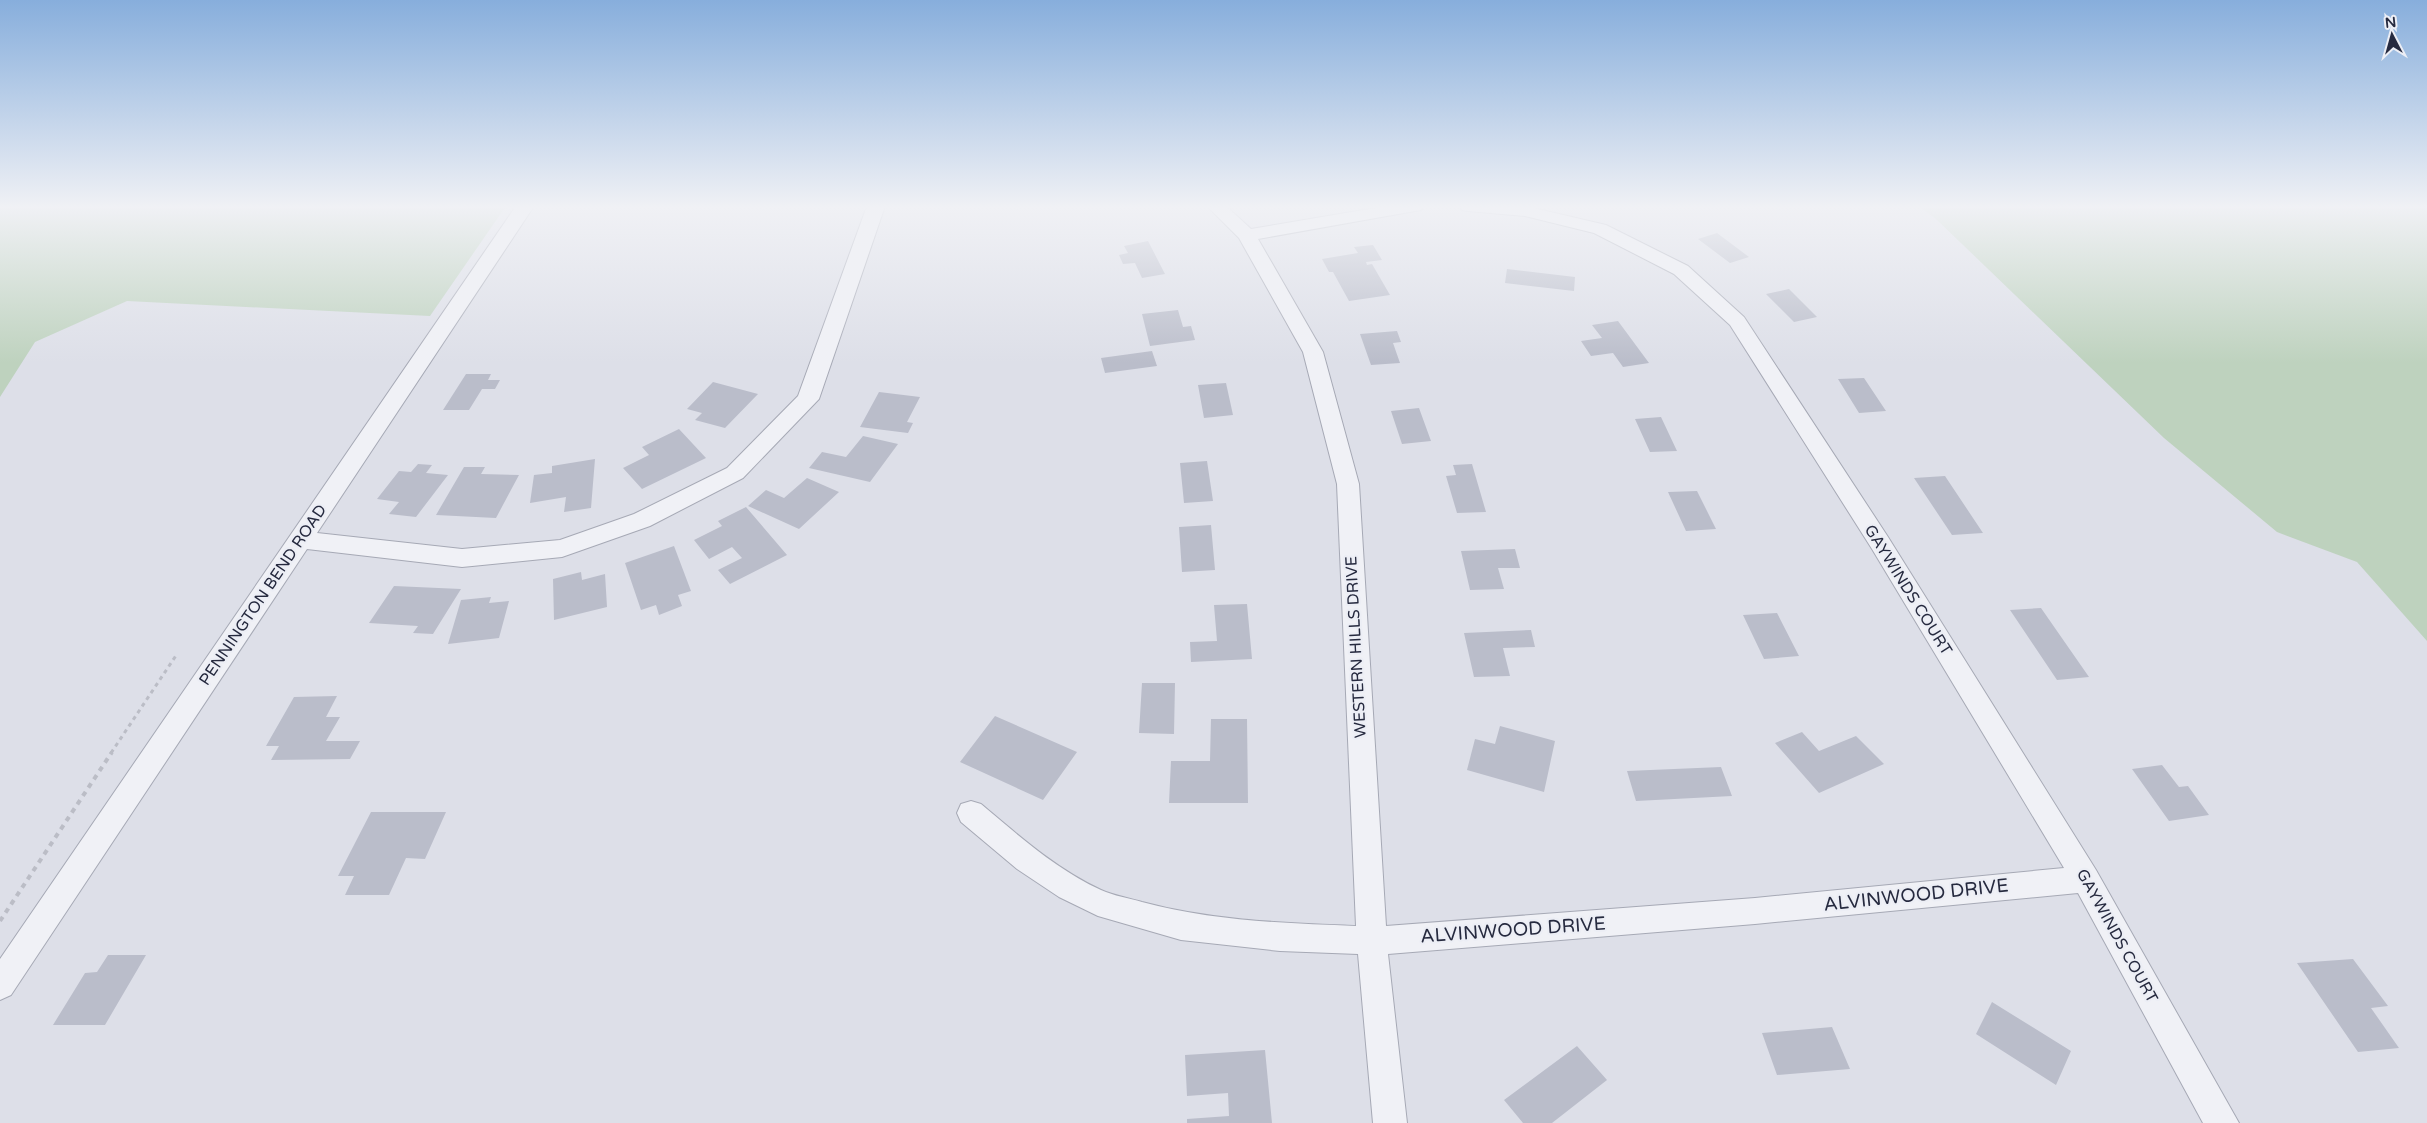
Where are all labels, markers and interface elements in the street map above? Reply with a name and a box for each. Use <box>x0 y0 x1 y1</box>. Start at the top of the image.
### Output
north arrow <box>2367 10 2417 60</box>
text: N <box>2384 14 2397 32</box>
street label: PENNINGTON BEND ROAD <box>195 501 331 689</box>
street label: GAYWINDS COURT <box>1860 521 1956 659</box>
street label: WESTERN HILLS DRIVE <box>1341 555 1371 739</box>
street label: GAYWINDS COURT <box>2072 865 2162 1007</box>
street label: ALVINWOOD DRIVE <box>1822 874 2010 916</box>
street label: ALVINWOOD DRIVE <box>1420 913 1606 947</box>

